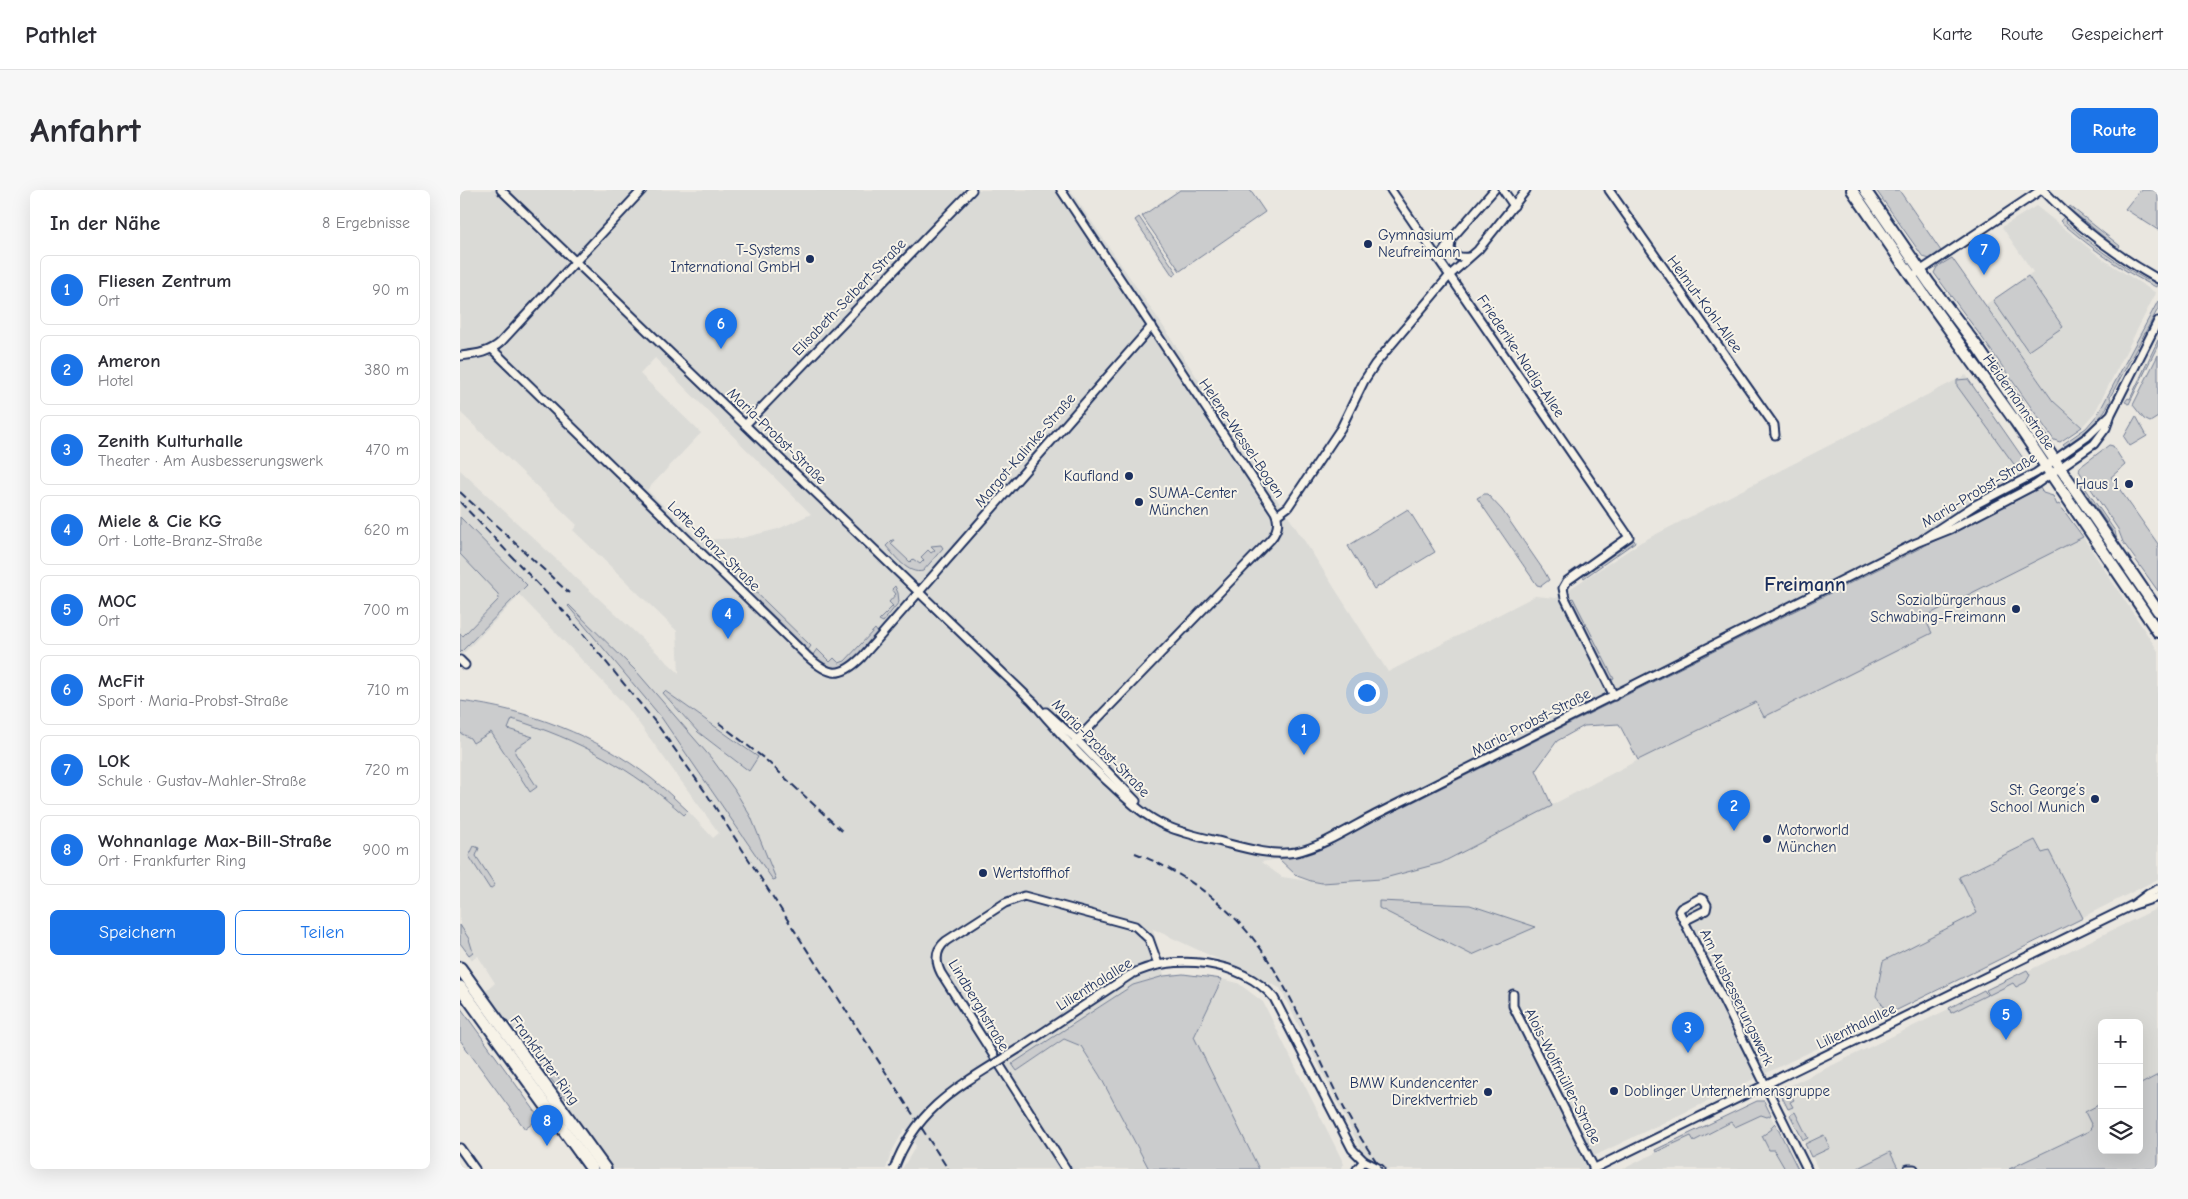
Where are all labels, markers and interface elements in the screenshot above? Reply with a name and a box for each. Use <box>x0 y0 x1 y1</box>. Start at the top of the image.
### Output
text: Pathlet <box>25 21 96 49</box>
text: Karte <box>1932 24 1972 45</box>
text: Route <box>2000 24 2043 45</box>
text: Gespeichert <box>2071 24 2163 45</box>
button: Route <box>2071 108 2158 153</box>
text: Anfahrt <box>30 110 141 151</box>
text: In der Nähe <box>50 211 160 235</box>
text: 8 Ergebnisse <box>322 214 410 232</box>
place label: Gymnasium Neufreimann <box>1378 226 1461 261</box>
street label: Elisabeth-Selbert-Straße <box>788 234 910 359</box>
pin: 7 <box>1968 234 2000 275</box>
marker: Gymnasium Neufreimann <box>1362 238 1374 250</box>
place label: T-Systems International GmbH <box>670 241 800 276</box>
street label: Helmut-Kohl-Allee <box>1664 252 1747 357</box>
marker: T-Systems International GmbH <box>804 253 816 265</box>
text: Fliesen Zentrum <box>98 270 231 292</box>
text: 1 <box>64 281 70 299</box>
text: 90 m <box>372 281 409 299</box>
street label: Friederike-Nadig-Allee <box>1473 291 1569 421</box>
text: Ort <box>98 292 119 310</box>
pin: 6 <box>705 308 737 349</box>
text: Ameron <box>98 350 160 372</box>
street label: Heidemannstraße <box>1979 350 2059 454</box>
text: 2 <box>63 361 71 379</box>
text: 380 m <box>364 361 409 379</box>
text: Hotel <box>98 372 134 390</box>
street label: Helene-Wessel-Bogen <box>1195 375 1289 501</box>
street label: Maria-Probst-Straße <box>724 384 831 488</box>
street label: Margot-Kalinke-Straße <box>971 389 1080 511</box>
text: Zenith Kulturhalle <box>98 430 243 452</box>
text: 3 <box>63 441 71 459</box>
text: 470 m <box>365 441 409 459</box>
street label: Maria-Probst-Straße <box>1918 448 2040 532</box>
text: Theater · Am Ausbesserungswerk <box>98 452 323 470</box>
place label: Kaufland <box>1064 467 1119 485</box>
marker: Kaufland <box>1123 470 1135 482</box>
place label: Haus 1 <box>2076 475 2119 493</box>
marker: Haus 1 <box>2123 478 2135 490</box>
place label: SUMA-Center München <box>1149 484 1237 519</box>
marker: SUMA-Center München <box>1133 496 1145 508</box>
street label: Lotte-Branz-Straße <box>664 497 764 595</box>
text: Miele & Cie KG <box>98 510 222 532</box>
text: 4 <box>63 521 71 539</box>
text: 620 m <box>364 521 409 539</box>
text: Ort · Lotte-Branz-Straße <box>98 532 263 550</box>
district label: Freimann <box>1764 573 1846 596</box>
text: MOC <box>98 590 136 612</box>
place label: Sozialbürgerhaus Schwabing-Freimann <box>1870 591 2006 626</box>
pin: 4 <box>712 598 744 639</box>
text: 5 <box>63 601 71 619</box>
text: 700 m <box>363 601 409 619</box>
marker: Sozialbürgerhaus Schwabing-Freimann <box>2010 603 2022 615</box>
text: Ort <box>98 612 119 630</box>
text: McFit <box>98 670 144 692</box>
your location <box>1354 680 1380 706</box>
text: 6 <box>63 681 71 699</box>
text: 710 m <box>367 681 409 699</box>
street label: Maria-Probst-Straße <box>1468 684 1594 760</box>
text: Sport · Maria-Probst-Straße <box>98 692 288 710</box>
street label: Maria-Probst-Straße <box>1048 695 1154 801</box>
pin: 1 <box>1288 714 1320 755</box>
text: LOK <box>98 750 130 772</box>
text: 7 <box>63 761 71 779</box>
text: 720 m <box>365 761 409 779</box>
text: Schule · Gustav-Mahler-Straße <box>98 772 306 790</box>
place label: St. George’s School Munich <box>1990 781 2085 816</box>
pin: 2 <box>1718 790 1750 831</box>
marker: St. George’s School Munich <box>2089 793 2101 805</box>
place label: Motorworld München <box>1777 821 1849 856</box>
text: Wohnanlage Max-Bill-Straße <box>98 830 332 852</box>
marker: Motorworld München <box>1761 833 1773 845</box>
text: 8 <box>63 841 71 859</box>
text: 900 m <box>362 841 409 859</box>
text: Ort · Frankfurter Ring <box>98 852 246 870</box>
place label: Wertstoffhof <box>993 864 1070 882</box>
marker: Wertstoffhof <box>977 867 989 879</box>
button: Speichern <box>50 910 225 955</box>
button: Teilen <box>235 910 410 955</box>
street label: Am Ausbesserungswerk <box>1696 926 1778 1069</box>
street label: Lilienthalallee <box>1053 953 1136 1014</box>
street label: Lindberghstraße <box>945 956 1014 1054</box>
street label: Lilienthalallee <box>1813 999 1899 1053</box>
pin: 5 <box>1990 999 2022 1040</box>
street label: Alois-Wolfmüller-Straße <box>1521 1005 1605 1147</box>
street label: Frankfurter Ring <box>506 1012 584 1108</box>
pin: 3 <box>1672 1012 1704 1053</box>
map controls <box>2098 1019 2143 1154</box>
button: + <box>2098 1019 2143 1064</box>
button: − <box>2098 1064 2143 1109</box>
place label: BMW Kundencenter Direktvertrieb <box>1350 1074 1478 1109</box>
place label: Doblinger Unternehmensgruppe <box>1624 1082 1831 1100</box>
marker: Doblinger Unternehmensgruppe <box>1608 1085 1620 1097</box>
marker: BMW Kundencenter Direktvertrieb <box>1482 1086 1494 1098</box>
pin: 8 <box>531 1105 563 1146</box>
button: layers <box>2098 1109 2143 1154</box>

